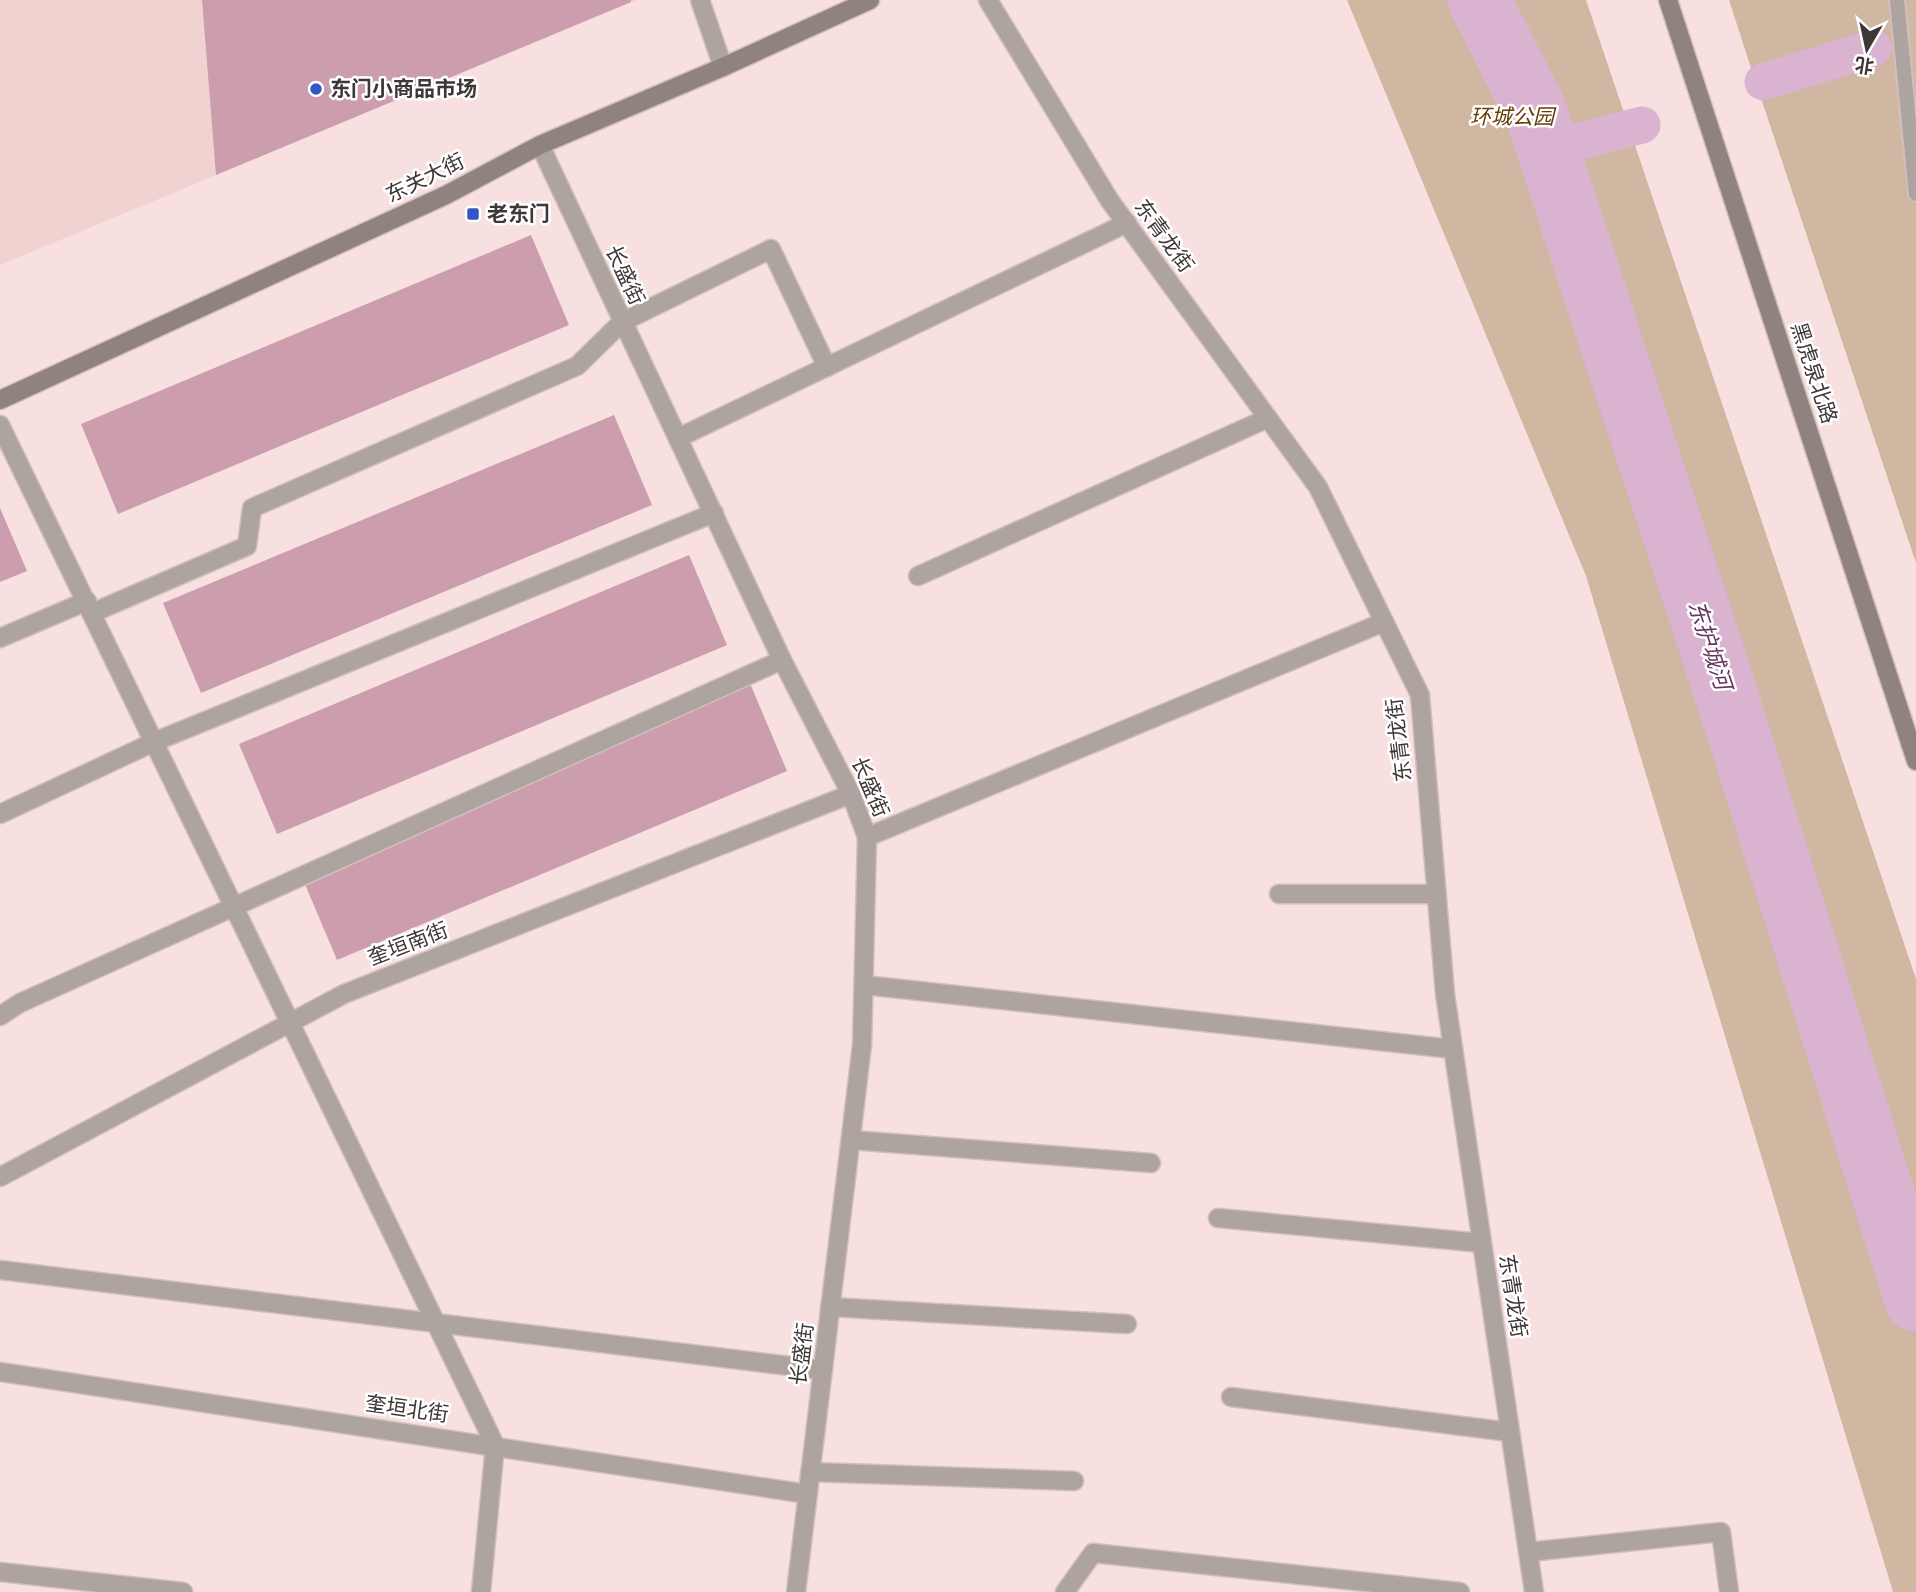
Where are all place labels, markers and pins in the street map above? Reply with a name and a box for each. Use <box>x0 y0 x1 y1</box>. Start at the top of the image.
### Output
place label: 东门小商品市场 <box>330 74 477 103</box>
marker: 东门小商品市场 <box>308 81 324 97</box>
place label: 老东门 <box>487 199 550 228</box>
marker: 老东门 <box>465 206 481 222</box>

